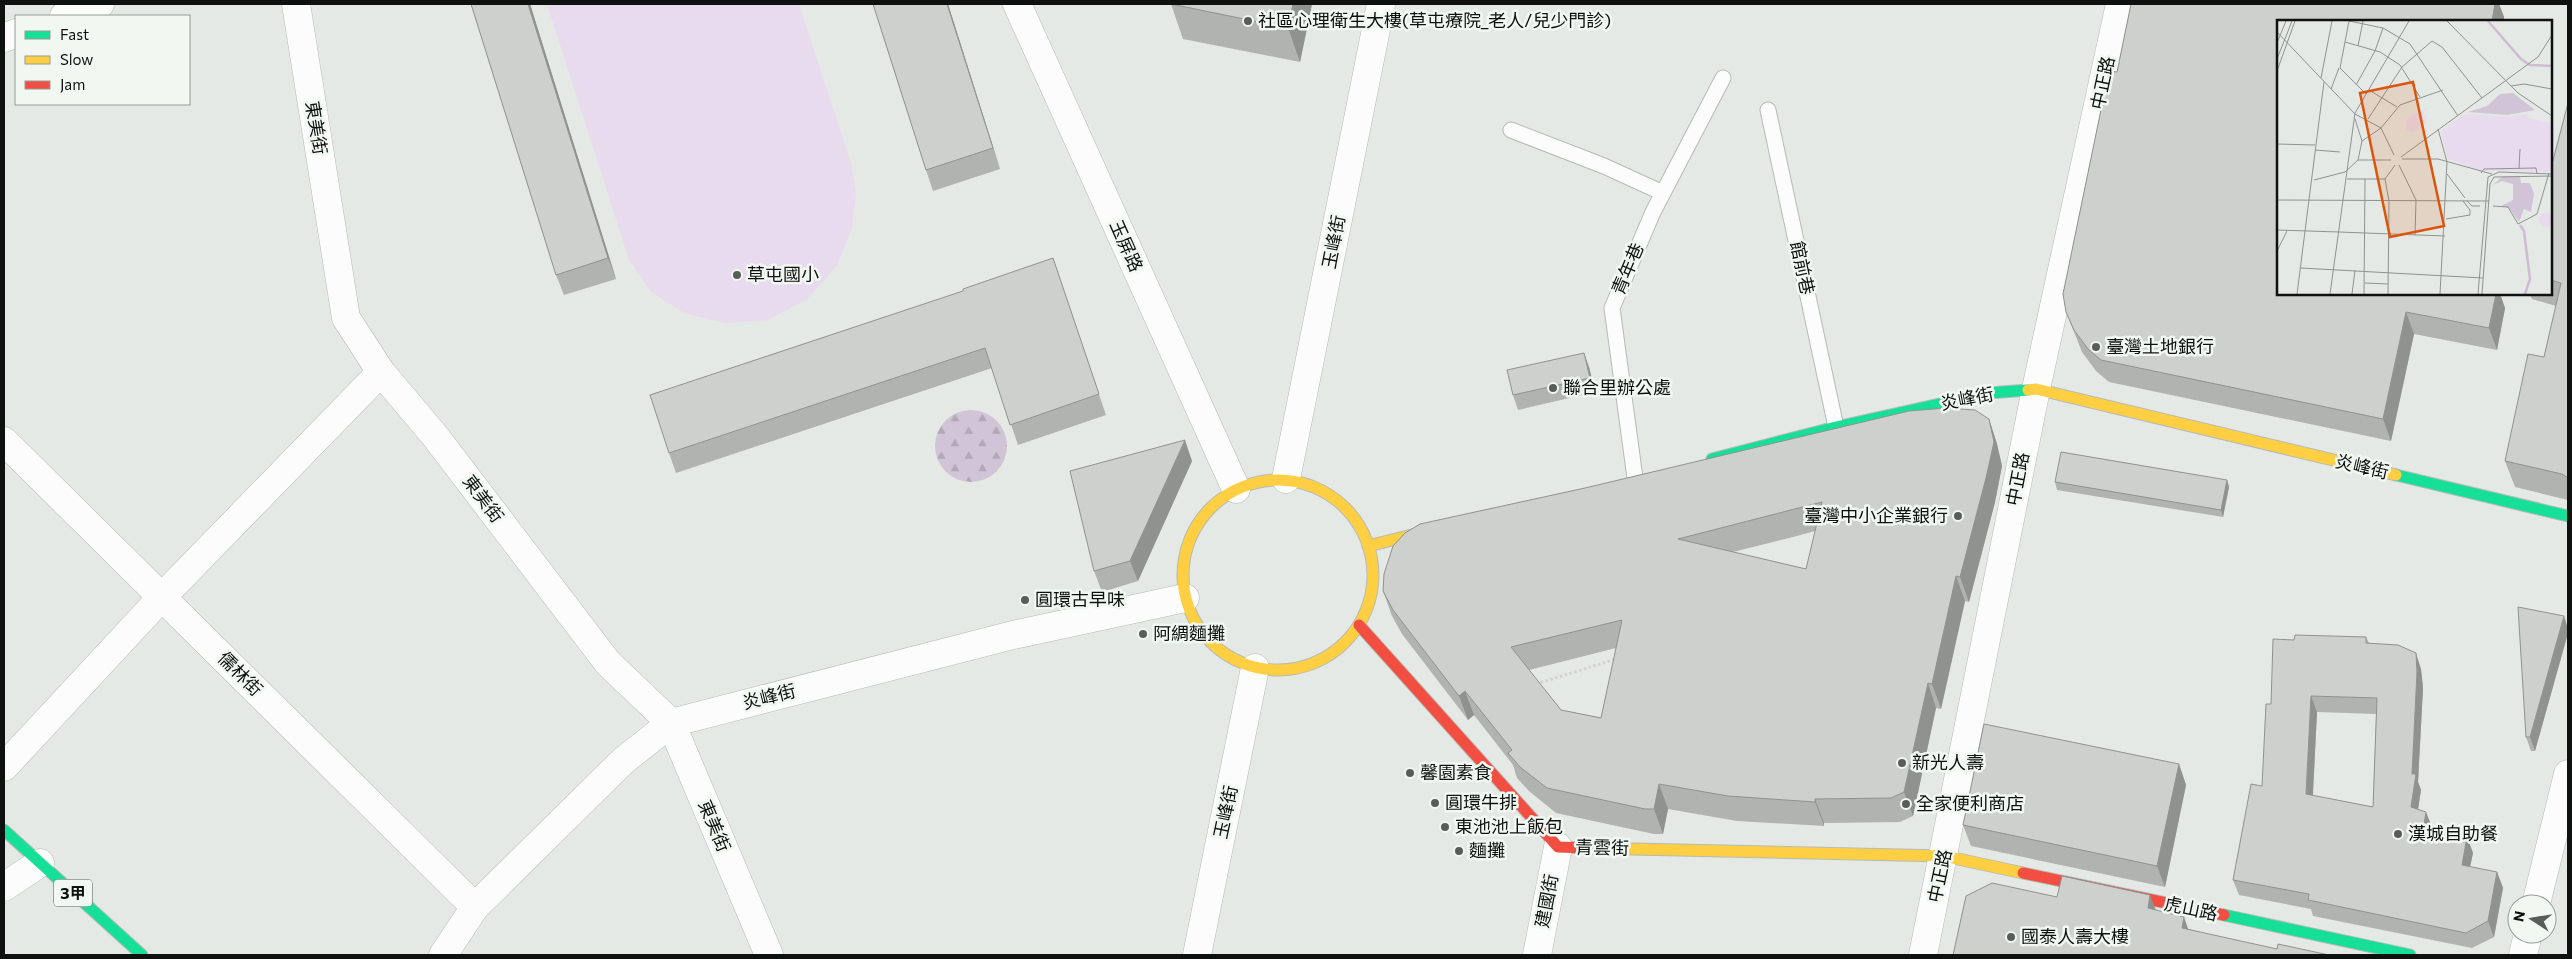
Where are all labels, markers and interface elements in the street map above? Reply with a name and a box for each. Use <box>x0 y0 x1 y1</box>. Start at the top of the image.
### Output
place label: 社區心理衛生大樓(草屯療院_老人/兒少門診) <box>1258 9 1611 31</box>
legend <box>15 15 190 105</box>
marker: 社區心理衛生大樓(草屯療院_老人/兒少門診) <box>1242 15 1254 27</box>
inset map <box>2277 20 2552 295</box>
text: Fast <box>60 25 89 43</box>
text: Slow <box>60 50 93 68</box>
street label: 中正路 <box>2086 54 2118 111</box>
text: Jam <box>60 75 85 93</box>
street label: 東美街 <box>302 99 332 156</box>
street label: 玉峰街 <box>1317 213 1349 270</box>
street label: 玉屏路 <box>1106 216 1148 275</box>
street label: 青年巷 <box>1606 239 1648 298</box>
street label: 館前巷 <box>1787 239 1819 296</box>
place label: 草屯國小 <box>747 263 819 285</box>
marker: 草屯國小 <box>731 269 743 281</box>
place label: 臺灣土地銀行 <box>2106 335 2214 357</box>
marker: 臺灣土地銀行 <box>2090 341 2102 353</box>
place label: 聯合里辦公處 <box>1563 376 1671 398</box>
marker: 聯合里辦公處 <box>1547 382 1559 394</box>
street label: 炎峰街 <box>1938 382 1995 414</box>
street label: 炎峰街 <box>2333 449 2391 483</box>
street label: 中正路 <box>2001 450 2033 507</box>
street label: 東美街 <box>459 470 509 527</box>
place label: 臺灣中小企業銀行 <box>1804 504 1948 526</box>
marker: 臺灣中小企業銀行 <box>1952 510 1964 522</box>
place label: 圓環古早味 <box>1035 588 1125 610</box>
marker: 圓環古早味 <box>1019 594 1031 606</box>
place label: 阿綢麵攤 <box>1153 622 1225 644</box>
marker: 阿綢麵攤 <box>1137 628 1149 640</box>
street label: 儒林街 <box>214 646 268 700</box>
street label: 炎峰街 <box>740 679 798 713</box>
place label: 新光人壽 <box>1912 751 1984 773</box>
marker: 新光人壽 <box>1896 757 1908 769</box>
place label: 馨園素食 <box>1420 761 1492 783</box>
marker: 馨園素食 <box>1404 767 1416 779</box>
street label: 玉峰街 <box>1209 783 1241 840</box>
place label: 圓環牛排 <box>1445 791 1517 813</box>
place label: 全家便利商店 <box>1916 792 2024 814</box>
street label: 東美街 <box>694 796 736 855</box>
marker: 圓環牛排 <box>1429 797 1441 809</box>
marker: 全家便利商店 <box>1900 798 1912 810</box>
place label: 東池池上飯包 <box>1455 815 1563 837</box>
marker: 東池池上飯包 <box>1439 821 1451 833</box>
place label: 漢城自助餐 <box>2408 822 2498 844</box>
marker: 漢城自助餐 <box>2392 828 2404 840</box>
street label: 青雲街 <box>1575 836 1629 858</box>
place label: 麵攤 <box>1469 839 1505 861</box>
marker: 麵攤 <box>1453 845 1465 857</box>
street label: 中正路 <box>1923 847 1955 904</box>
street label: 建國街 <box>1530 872 1562 929</box>
road number: 3甲 <box>54 880 92 906</box>
street label: 虎山路 <box>2163 892 2220 924</box>
north arrow <box>2507 894 2557 944</box>
text: N <box>2509 909 2528 923</box>
place label: 國泰人壽大樓 <box>2021 925 2129 947</box>
marker: 國泰人壽大樓 <box>2005 931 2017 943</box>

